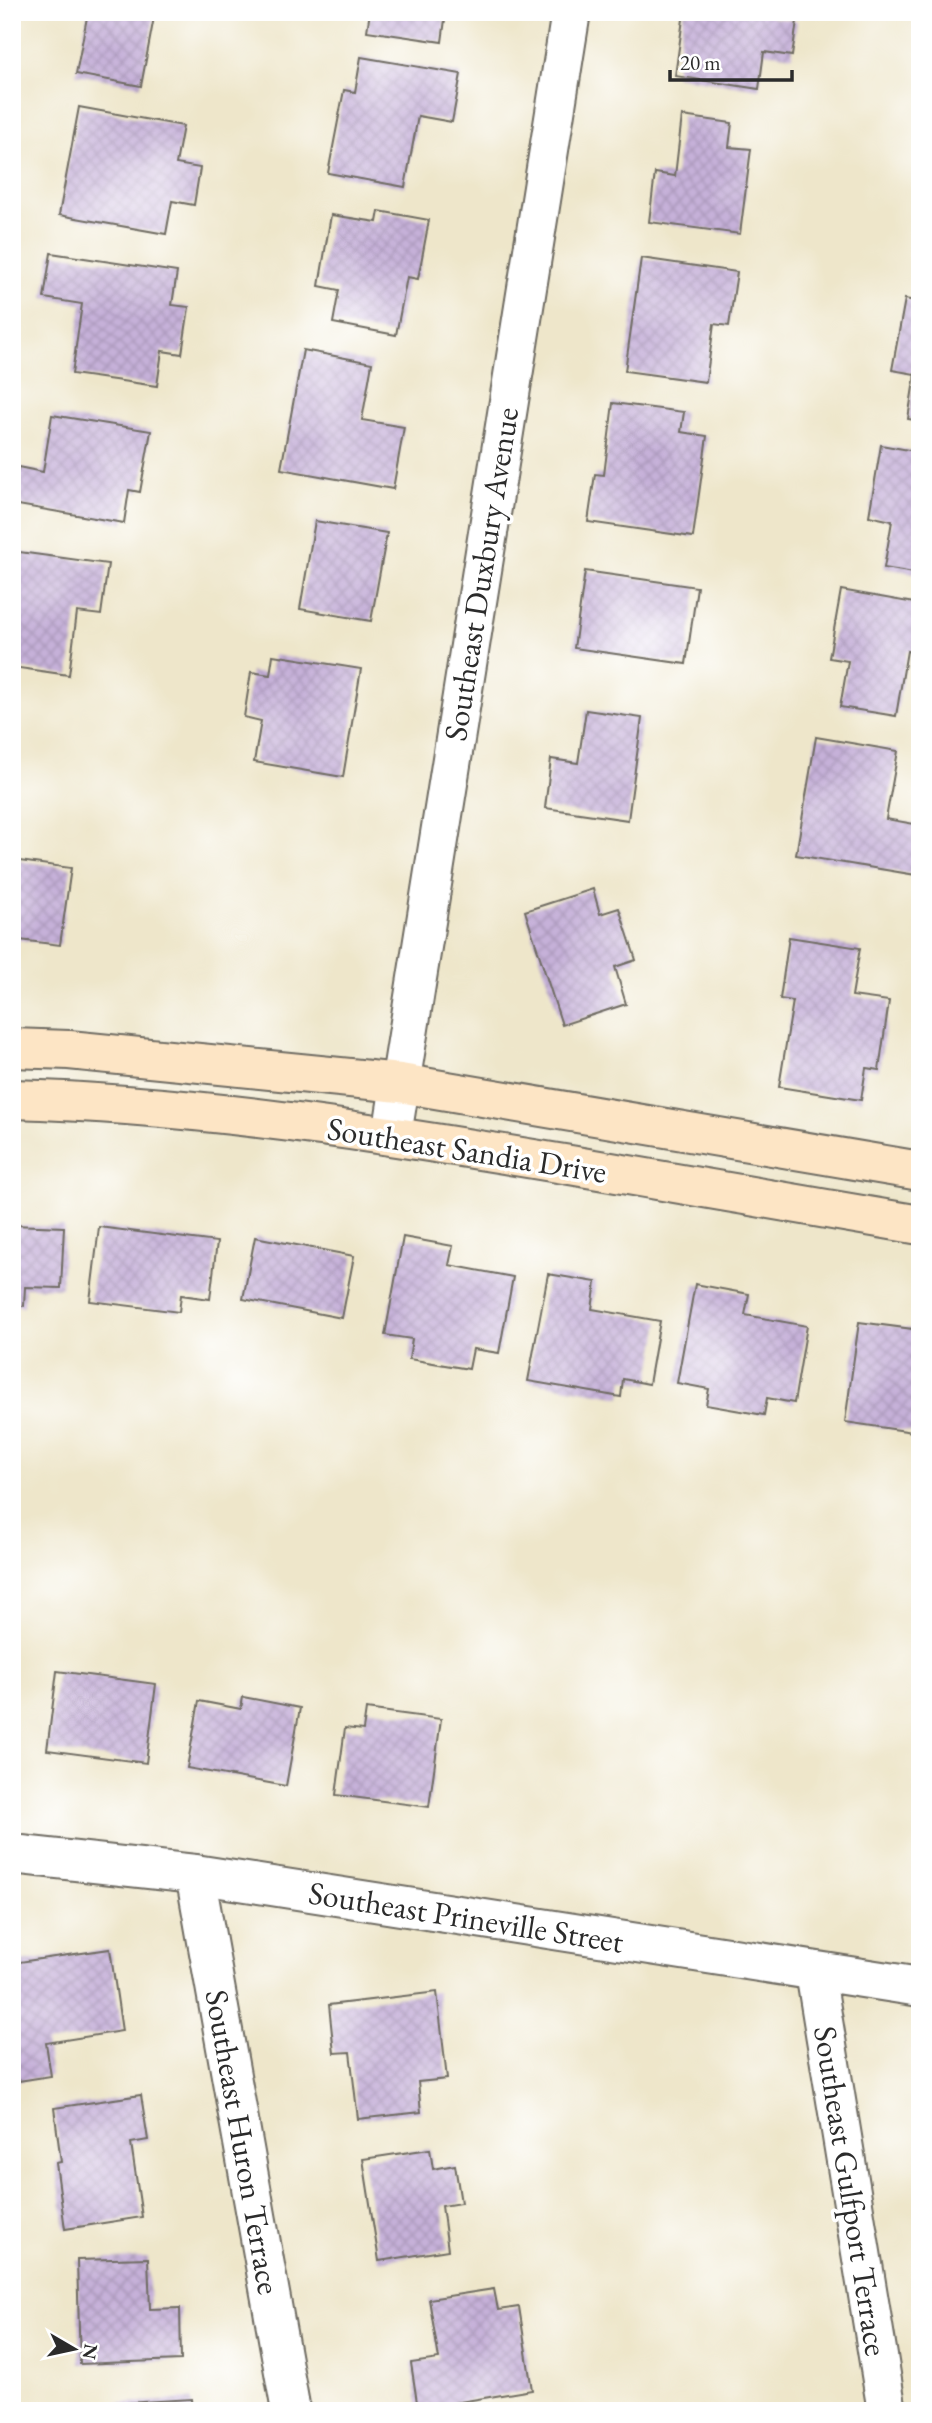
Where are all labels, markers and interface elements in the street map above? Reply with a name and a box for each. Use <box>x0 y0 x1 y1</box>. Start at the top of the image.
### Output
scale bar <box>670 38 792 82</box>
text: 20 m <box>680 49 721 76</box>
street label: Southeast Duxbury Avenue <box>434 404 528 744</box>
street label: Southeast Sandia Drive <box>324 1107 610 1193</box>
street label: Southeast Prineville Street <box>306 1871 626 1963</box>
street label: Southeast Huron Terrace <box>196 1987 290 2297</box>
street label: Southeast Gulfport Terrace <box>804 2023 898 2359</box>
north arrow <box>38 2314 108 2384</box>
text: N <box>77 2342 104 2362</box>

